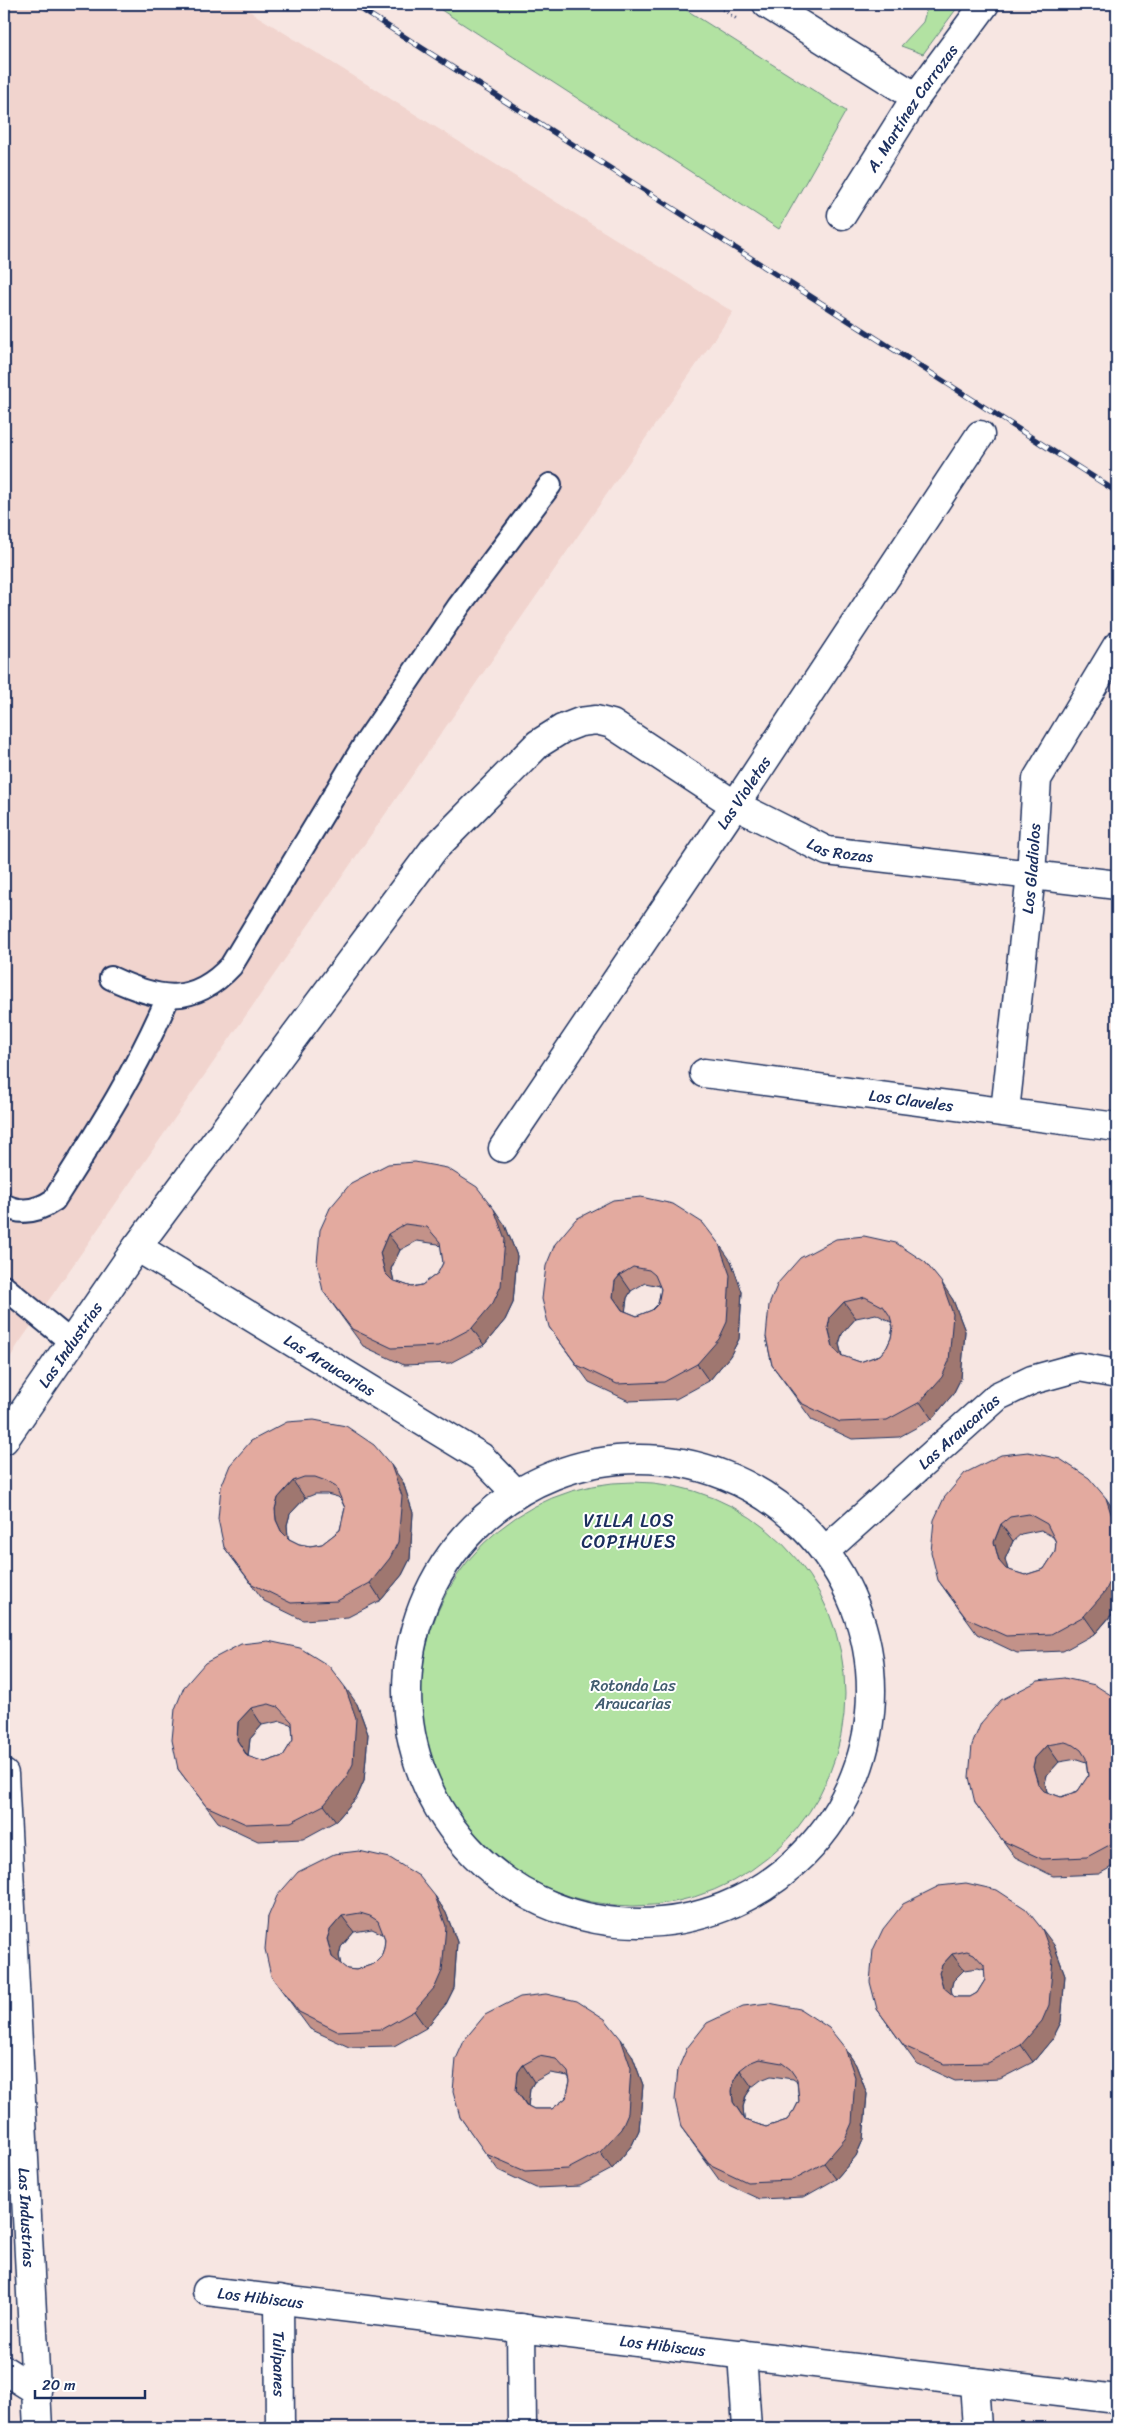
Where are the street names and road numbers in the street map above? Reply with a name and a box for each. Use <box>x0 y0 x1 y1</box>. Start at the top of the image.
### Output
street label: A. Martínez Carrozas <box>858 37 966 179</box>
street label: Las Violetas <box>708 749 779 836</box>
street label: Los Gladiolos <box>1013 822 1049 915</box>
street label: Las Rozas <box>802 829 875 871</box>
street label: Los Claveles <box>867 1081 956 1121</box>
street label: Las Industrias <box>30 1295 111 1394</box>
street label: Las Araucarias <box>278 1326 382 1405</box>
street label: Las Araucarias <box>911 1386 1007 1477</box>
street label: Las Industrias <box>9 2167 44 2269</box>
street label: Los Hibiscus <box>216 2278 306 2317</box>
street label: Los Hibiscus <box>618 2326 708 2365</box>
street label: Tulipanes <box>264 2331 294 2398</box>

